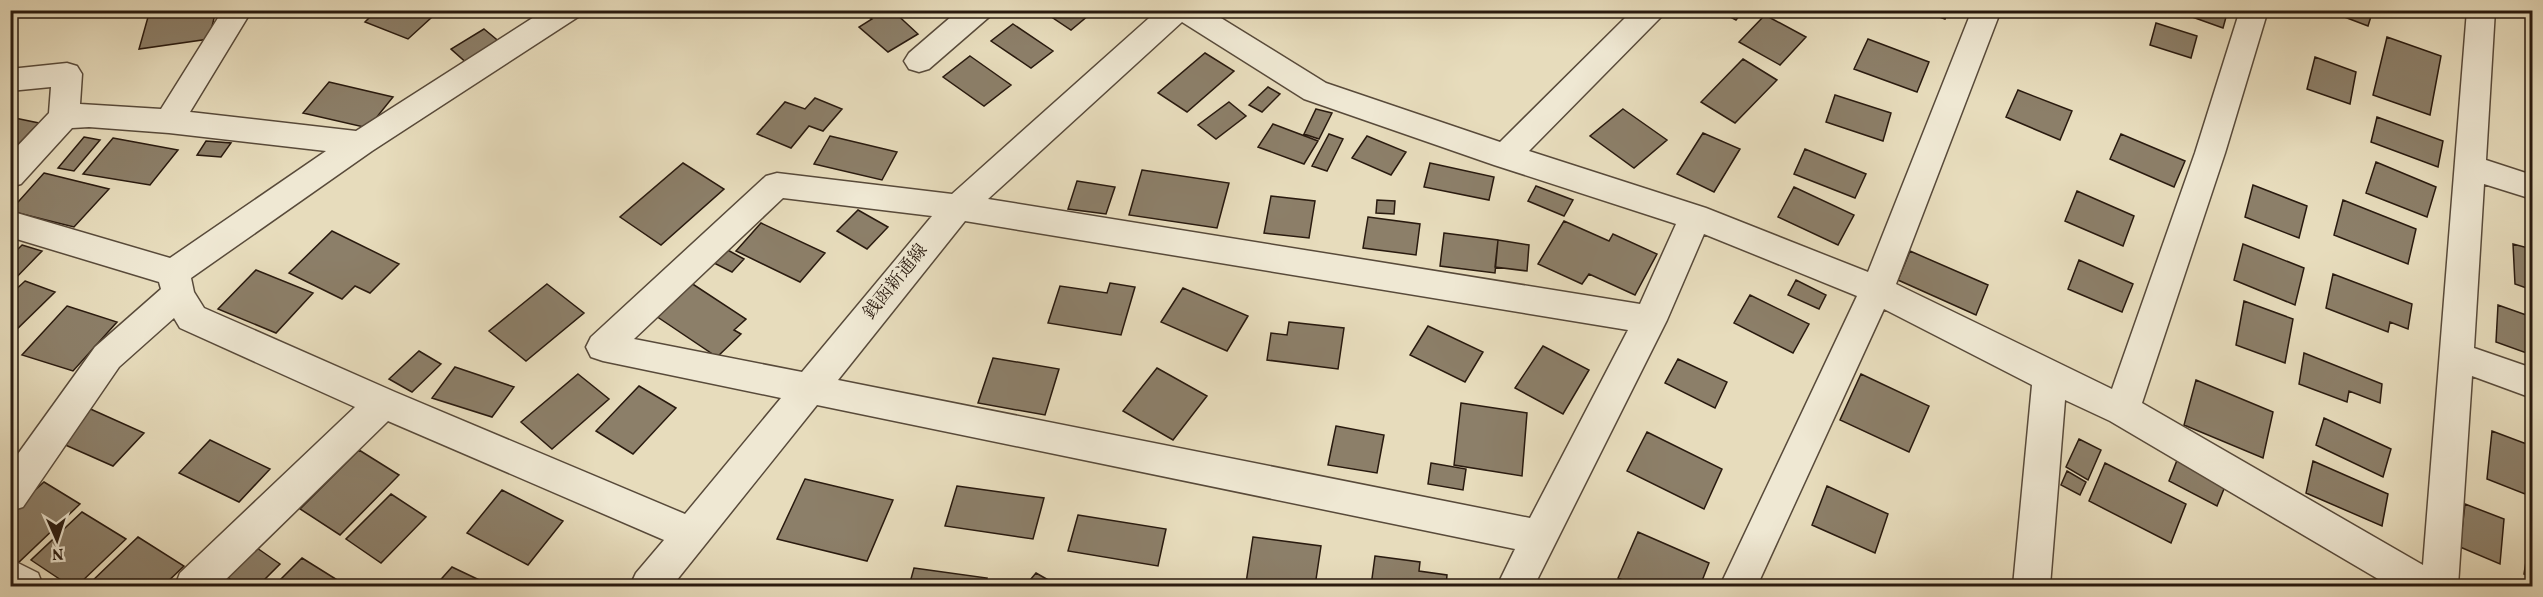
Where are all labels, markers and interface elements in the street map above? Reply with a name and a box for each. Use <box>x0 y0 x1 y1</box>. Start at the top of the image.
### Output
street label: 銭函新通線 <box>858 239 934 325</box>
north arrow <box>27 510 87 570</box>
text: N <box>51 542 64 564</box>

